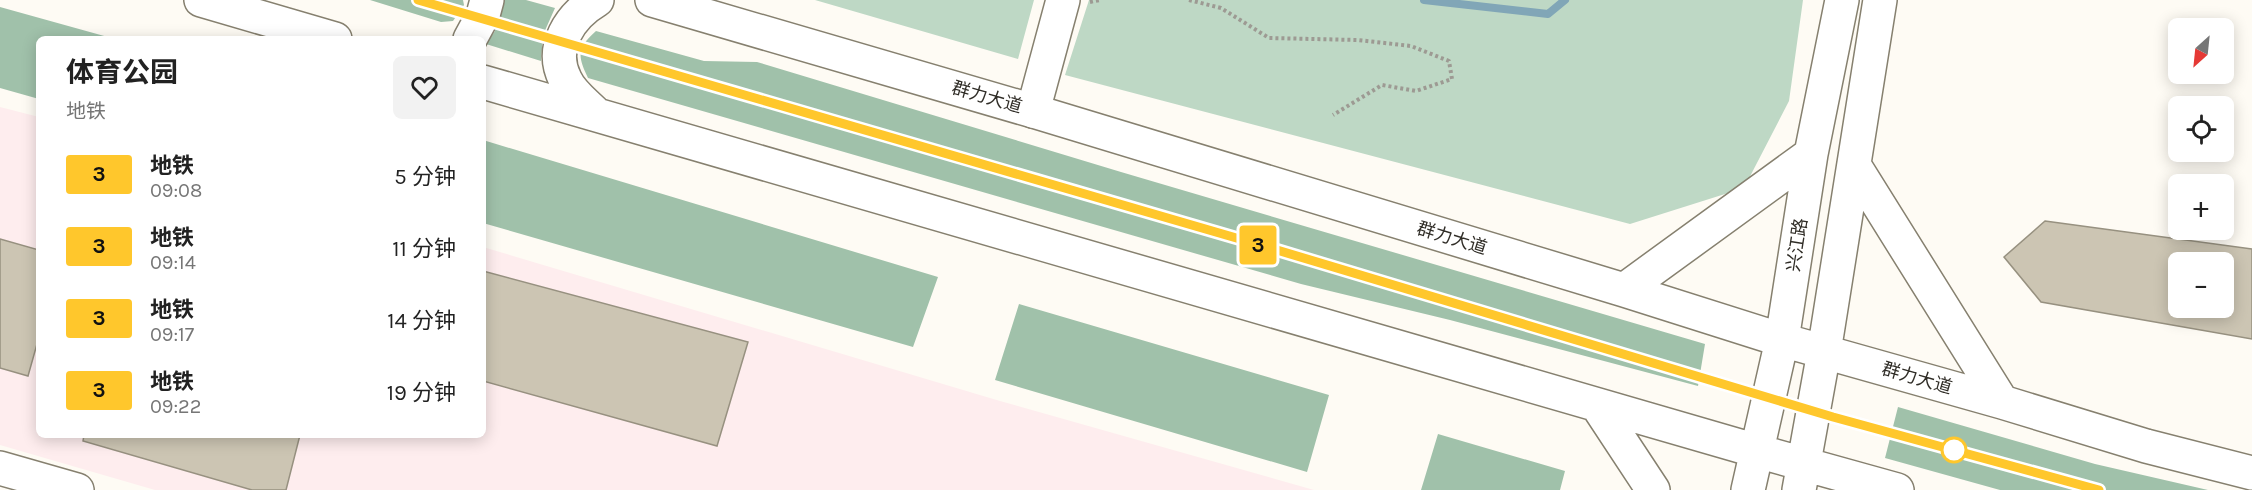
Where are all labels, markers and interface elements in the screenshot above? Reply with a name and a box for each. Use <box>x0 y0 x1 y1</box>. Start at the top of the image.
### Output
north arrow <box>2168 18 2234 84</box>
map controls <box>2168 18 2234 318</box>
text: 体育公园 <box>66 56 178 89</box>
button: heart <box>393 56 456 119</box>
street label: 群力大道 <box>949 77 1025 117</box>
button: locate <box>2168 96 2234 162</box>
text: 地铁 <box>66 100 106 123</box>
text: 地铁 <box>150 153 194 179</box>
text: 3 <box>92 162 106 186</box>
text: 5 分钟 <box>394 164 456 190</box>
button: + <box>2168 174 2234 240</box>
text: 09:08 <box>150 179 202 202</box>
street label: 群力大道 <box>1414 217 1490 259</box>
street label: 兴江路 <box>1782 217 1812 273</box>
text: 地铁 <box>150 225 194 251</box>
line badge: 3 <box>1238 226 1278 264</box>
text: 3 <box>1251 233 1265 257</box>
text: 3 <box>92 234 106 258</box>
text: 11 分钟 <box>392 236 456 262</box>
text: 09:14 <box>150 251 196 274</box>
button: − <box>2168 252 2234 318</box>
text: 地铁 <box>150 297 194 323</box>
text: 3 <box>92 306 106 330</box>
text: 14 分钟 <box>387 308 456 334</box>
text: 09:17 <box>150 323 194 346</box>
street label: 群力大道 <box>1879 358 1955 398</box>
text: 地铁 <box>150 369 194 395</box>
text: 3 <box>92 378 106 402</box>
text: 19 分钟 <box>387 380 456 406</box>
text: 09:22 <box>150 395 201 418</box>
unlabelled marker <box>1941 437 1967 463</box>

